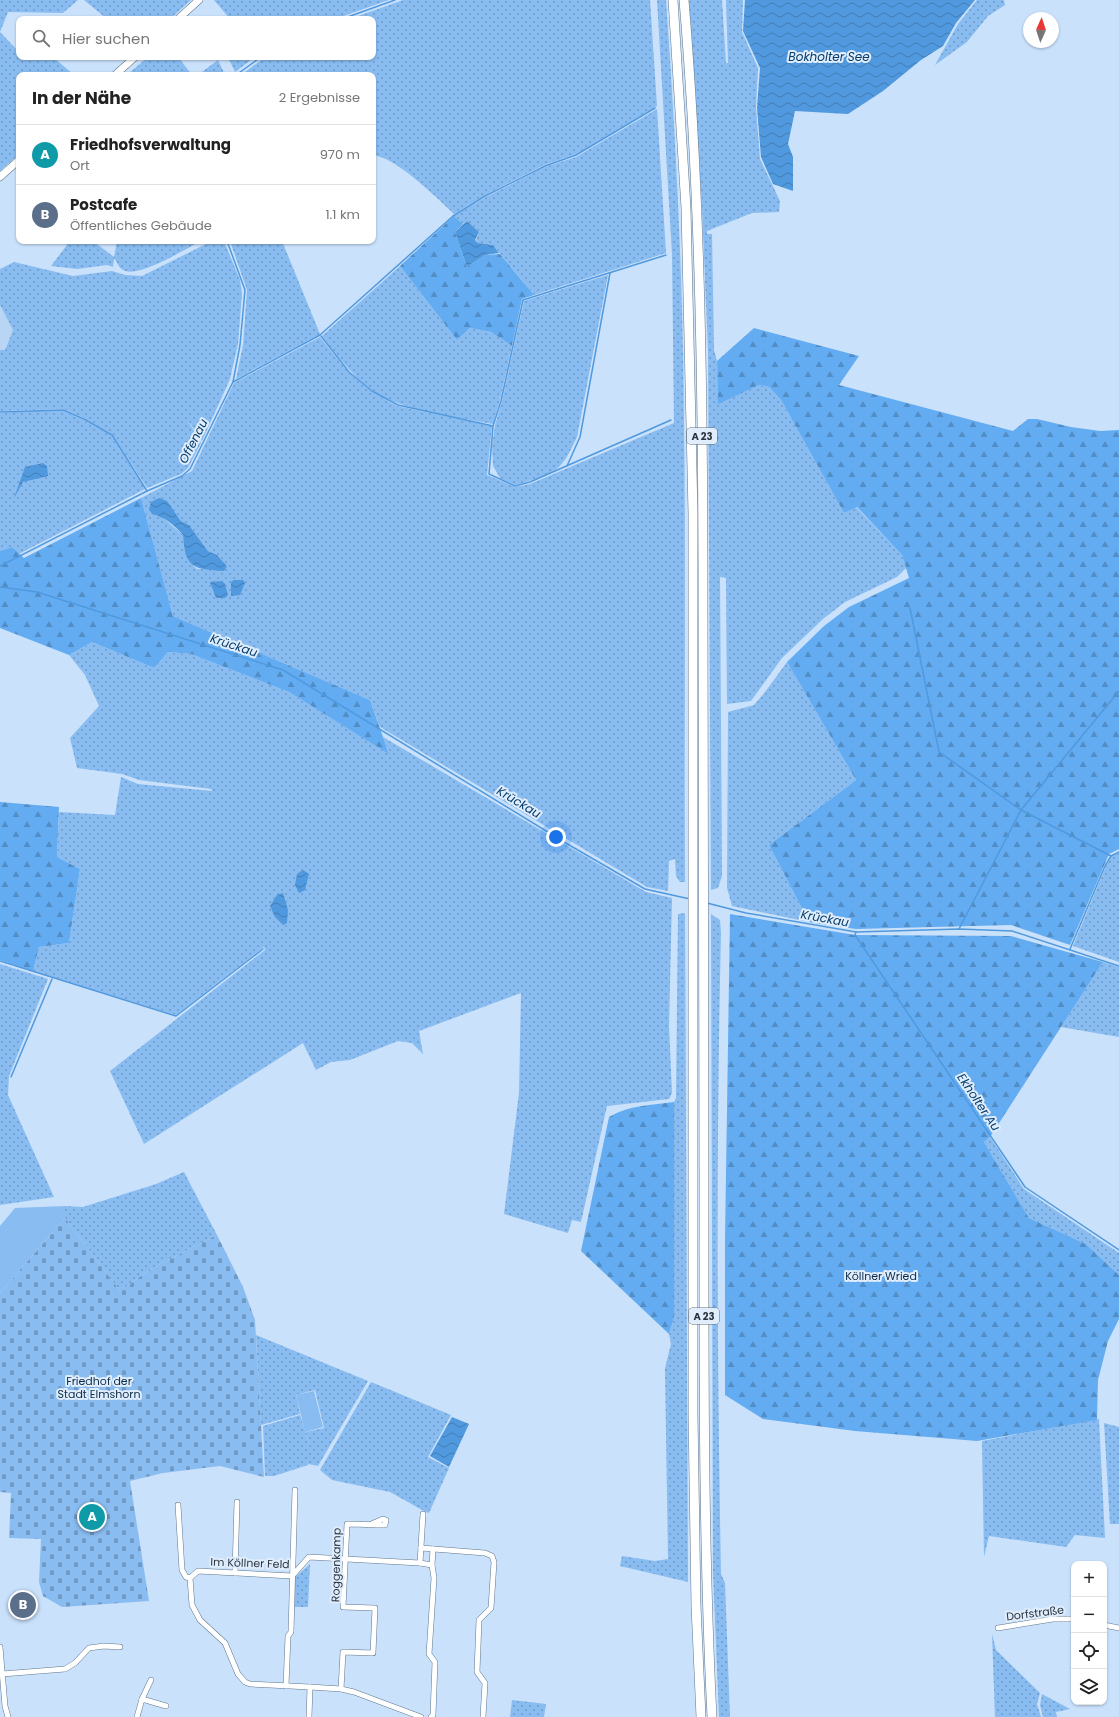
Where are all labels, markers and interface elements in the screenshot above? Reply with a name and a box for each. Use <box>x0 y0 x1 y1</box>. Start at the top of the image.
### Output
north arrow <box>1023 12 1059 48</box>
search box <box>16 16 376 60</box>
icon: search <box>30 27 52 49</box>
text: Hier suchen <box>62 28 150 49</box>
water label: Bokholter See <box>788 48 870 65</box>
text: In der Nähe <box>32 86 131 110</box>
text: 2 Ergebnisse <box>279 88 360 107</box>
text: Friedhofsverwaltung <box>70 134 231 155</box>
text: A <box>40 145 50 164</box>
text: 970 m <box>320 145 360 164</box>
text: Ort <box>70 156 90 175</box>
text: Postcafe <box>70 194 137 215</box>
text: B <box>41 205 49 224</box>
text: 1.1 km <box>325 205 360 224</box>
text: Öffentliches Gebäude <box>70 216 212 235</box>
water label: Offenau <box>174 415 212 466</box>
road number: A 23 <box>687 428 717 444</box>
water label: Krückau <box>208 629 260 661</box>
water label: Krückau <box>494 782 544 822</box>
your location <box>546 827 566 847</box>
water label: Krückau <box>800 905 851 931</box>
water label: Ekholter Au <box>953 1070 1005 1134</box>
park label: Köllner Wried <box>845 1268 917 1284</box>
road number: A 23 <box>689 1308 719 1324</box>
park label: Friedhof der Stadt Elmshorn <box>58 1373 140 1402</box>
pin: A <box>79 1502 105 1532</box>
street label: Roggenkamp <box>327 1528 345 1602</box>
street label: Im Köllner Feld <box>210 1554 290 1572</box>
map controls <box>1071 1561 1107 1705</box>
button: + <box>1071 1561 1107 1597</box>
pin: B <box>10 1590 36 1620</box>
button: − <box>1071 1597 1107 1633</box>
street label: Dorfstraße <box>1005 1601 1065 1624</box>
button: locate <box>1071 1633 1107 1669</box>
button: layers <box>1071 1669 1107 1705</box>

